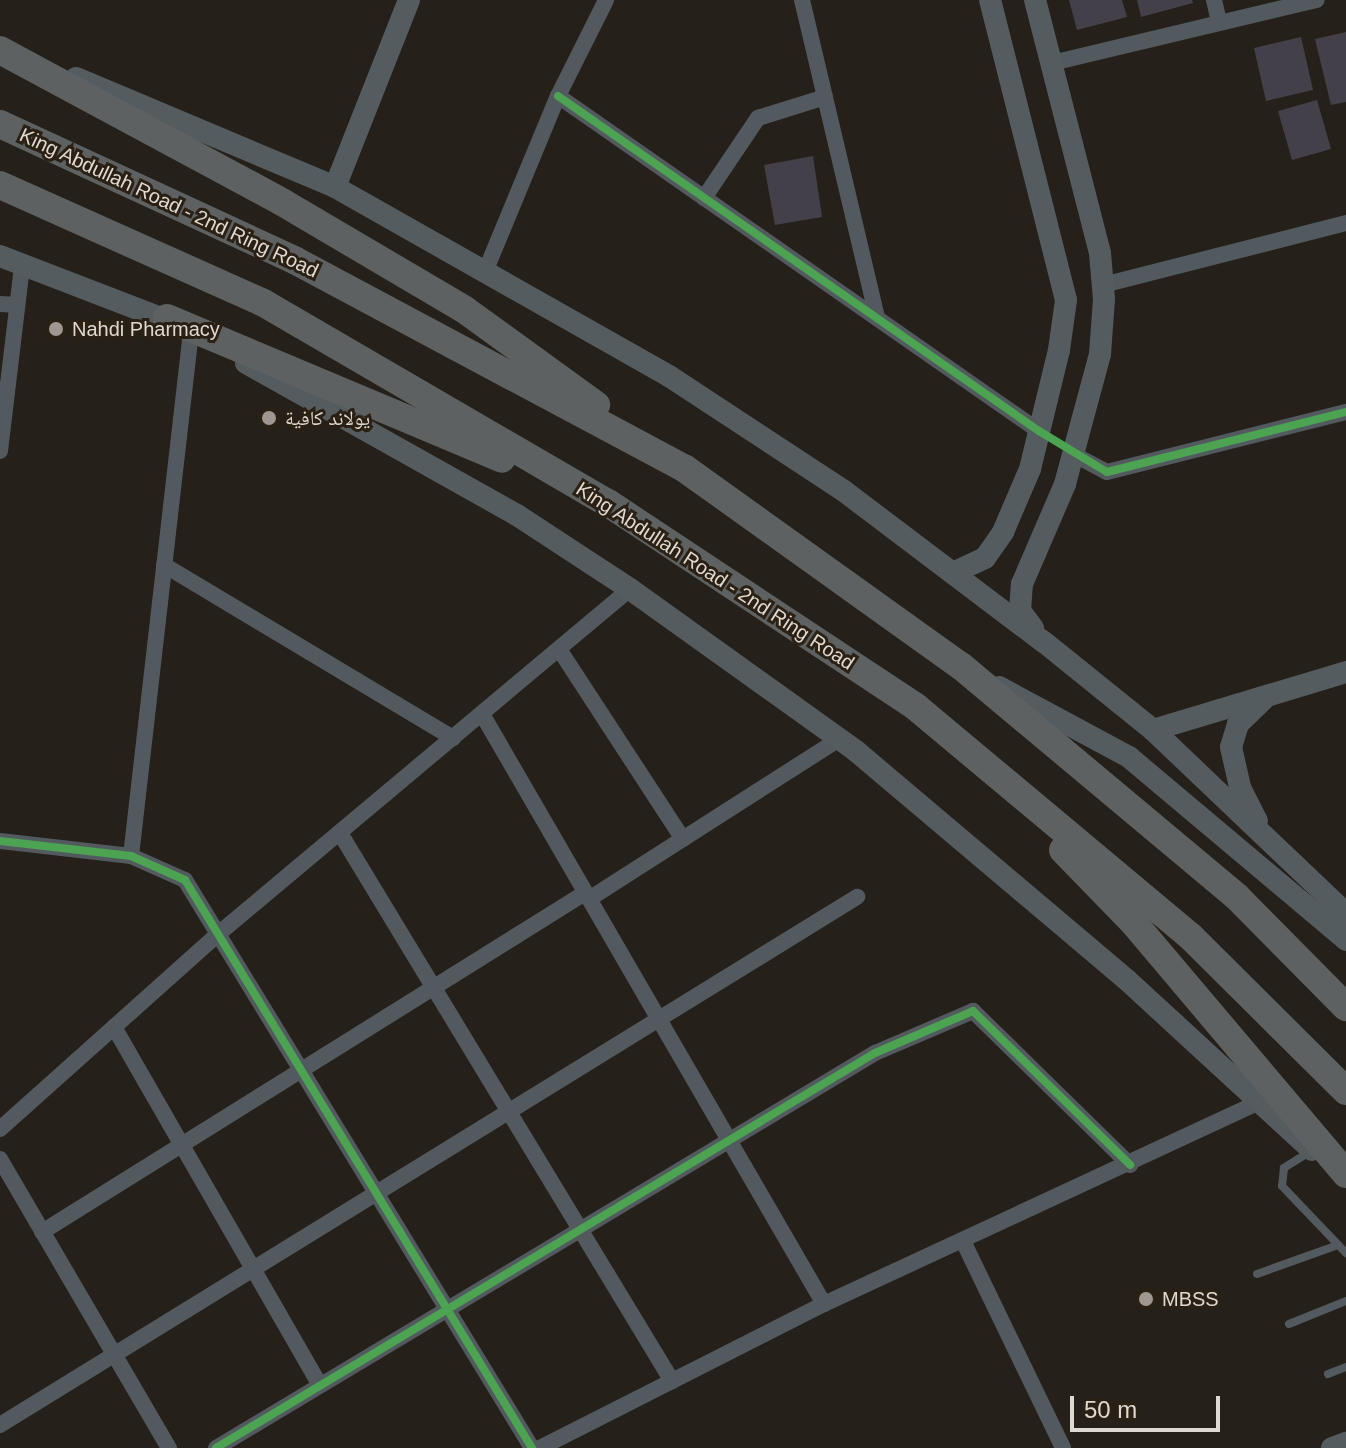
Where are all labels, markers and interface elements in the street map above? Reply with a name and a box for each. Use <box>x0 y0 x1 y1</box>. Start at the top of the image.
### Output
street label: King Abdullah Road - 2nd Ring Road <box>15 123 323 283</box>
place label: Nahdi Pharmacy <box>72 317 220 341</box>
marker: Nahdi Pharmacy <box>47 320 65 338</box>
place label: يولاند كافية <box>285 406 370 430</box>
marker: يولاند كافية <box>260 409 278 427</box>
street label: King Abdullah Road - 2nd Ring Road <box>571 477 859 675</box>
place label: MBSS <box>1162 1287 1219 1311</box>
marker: MBSS <box>1137 1290 1155 1308</box>
scale bar <box>1074 1380 1224 1430</box>
text: 50 m <box>1084 1396 1137 1423</box>

